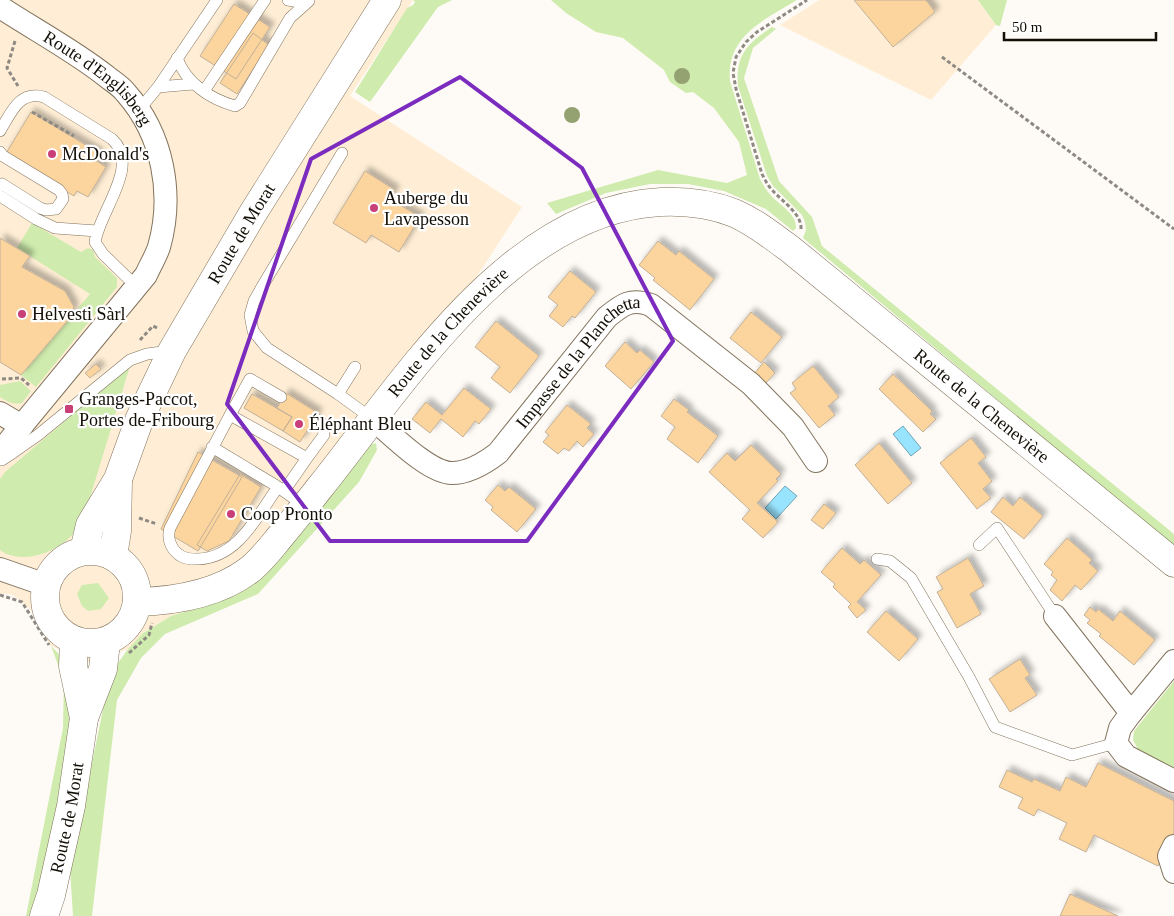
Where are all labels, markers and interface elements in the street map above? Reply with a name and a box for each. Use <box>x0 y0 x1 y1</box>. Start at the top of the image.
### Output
scale bar <box>1004 10 1156 42</box>
text: 50 m <box>1012 19 1043 35</box>
street label: Route d'Englisberg <box>40 27 156 129</box>
place label: McDonald's <box>62 144 149 164</box>
marker: McDonald's <box>46 148 58 160</box>
street label: Route de Morat <box>204 180 279 287</box>
place label: Auberge du Lavapesson <box>384 188 469 229</box>
marker: Auberge du Lavapesson <box>368 202 380 214</box>
street label: Route de la Chenevière <box>384 263 512 401</box>
street label: Impasse de la Planchetta <box>512 292 641 432</box>
place label: Helvesti Sàrl <box>32 304 125 324</box>
marker: Helvesti Sàrl <box>16 308 28 320</box>
street label: Route de la Chenevière <box>910 345 1053 467</box>
place label: Granges-Paccot, Portes de-Fribourg <box>79 389 214 430</box>
marker: Granges-Paccot, Portes de-Fribourg <box>63 403 75 415</box>
place label: Éléphant Bleu <box>309 413 411 434</box>
marker: Éléphant Bleu <box>293 418 305 430</box>
place label: Coop Pronto <box>241 504 333 524</box>
marker: Coop Pronto <box>225 508 237 520</box>
street label: Route de Morat <box>46 761 87 875</box>

